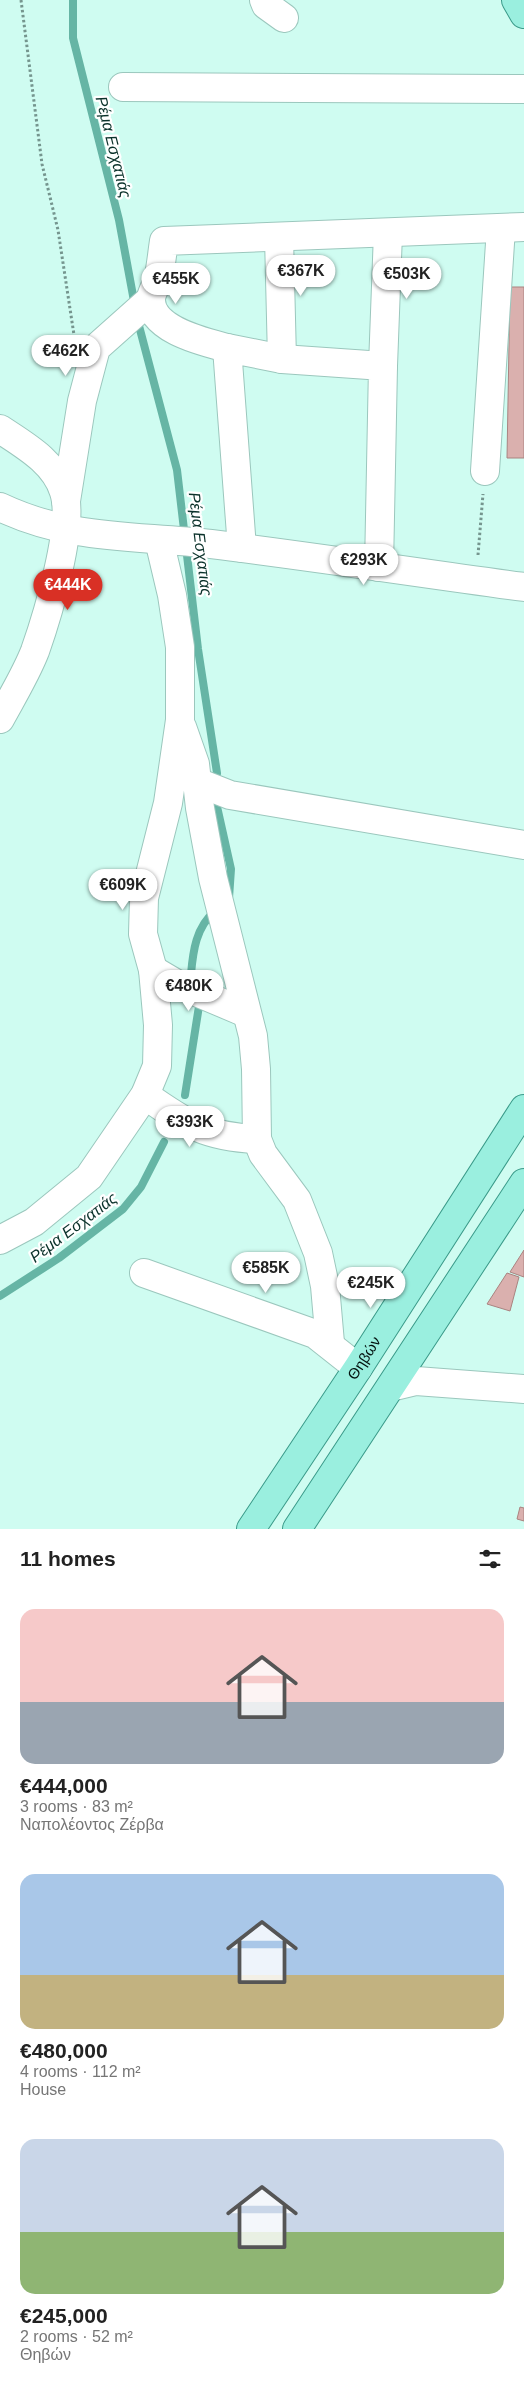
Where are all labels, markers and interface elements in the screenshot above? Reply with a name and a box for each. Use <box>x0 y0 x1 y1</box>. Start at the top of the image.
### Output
water label: Ρέμα Εσχατιάς <box>93 94 134 200</box>
pin: €367K <box>266 254 336 297</box>
pin: €503K <box>372 258 442 300</box>
pin: €455K <box>141 262 211 305</box>
text: €367K <box>277 262 325 279</box>
text: €503K <box>383 265 431 282</box>
text: €455K <box>152 270 200 287</box>
pin: €462K <box>31 334 101 377</box>
text: €462K <box>42 342 90 359</box>
water label: Ρέμα Εσχατιάς <box>186 491 215 597</box>
pin: €293K <box>329 544 399 586</box>
text: €293K <box>340 551 388 568</box>
pin: €444K <box>33 568 103 611</box>
text: €444K <box>44 576 92 593</box>
pin: €609K <box>88 868 158 911</box>
text: €609K <box>99 876 147 893</box>
pin: €480K <box>154 970 224 1012</box>
text: €480K <box>165 977 213 994</box>
pin: €393K <box>155 1106 225 1148</box>
text: €393K <box>166 1113 214 1130</box>
water label: Ρέμα Εσχατιάς <box>27 1189 120 1266</box>
pin: €585K <box>231 1252 301 1294</box>
text: €585K <box>242 1259 290 1276</box>
pin: €245K <box>336 1266 406 1309</box>
text: €245K <box>347 1274 395 1291</box>
street label: Θηβών <box>344 1333 384 1383</box>
icon: filters <box>476 1545 504 1573</box>
text: 11 homes <box>20 1547 116 1570</box>
icon: home <box>217 1642 307 1732</box>
text: €444,000 <box>20 1774 108 1797</box>
text: 3 rooms · 83 m² <box>20 1798 133 1815</box>
text: Ναπολέοντος Ζέρβα <box>20 1816 164 1833</box>
icon: home <box>217 1907 307 1997</box>
text: €480,000 <box>20 2039 108 2062</box>
text: 4 rooms · 112 m² <box>20 2063 141 2080</box>
text: House <box>20 2081 66 2098</box>
icon: home <box>217 2172 307 2262</box>
text: €245,000 <box>20 2304 108 2327</box>
text: 2 rooms · 52 m² <box>20 2328 133 2345</box>
text: Θηβών <box>20 2346 71 2363</box>

